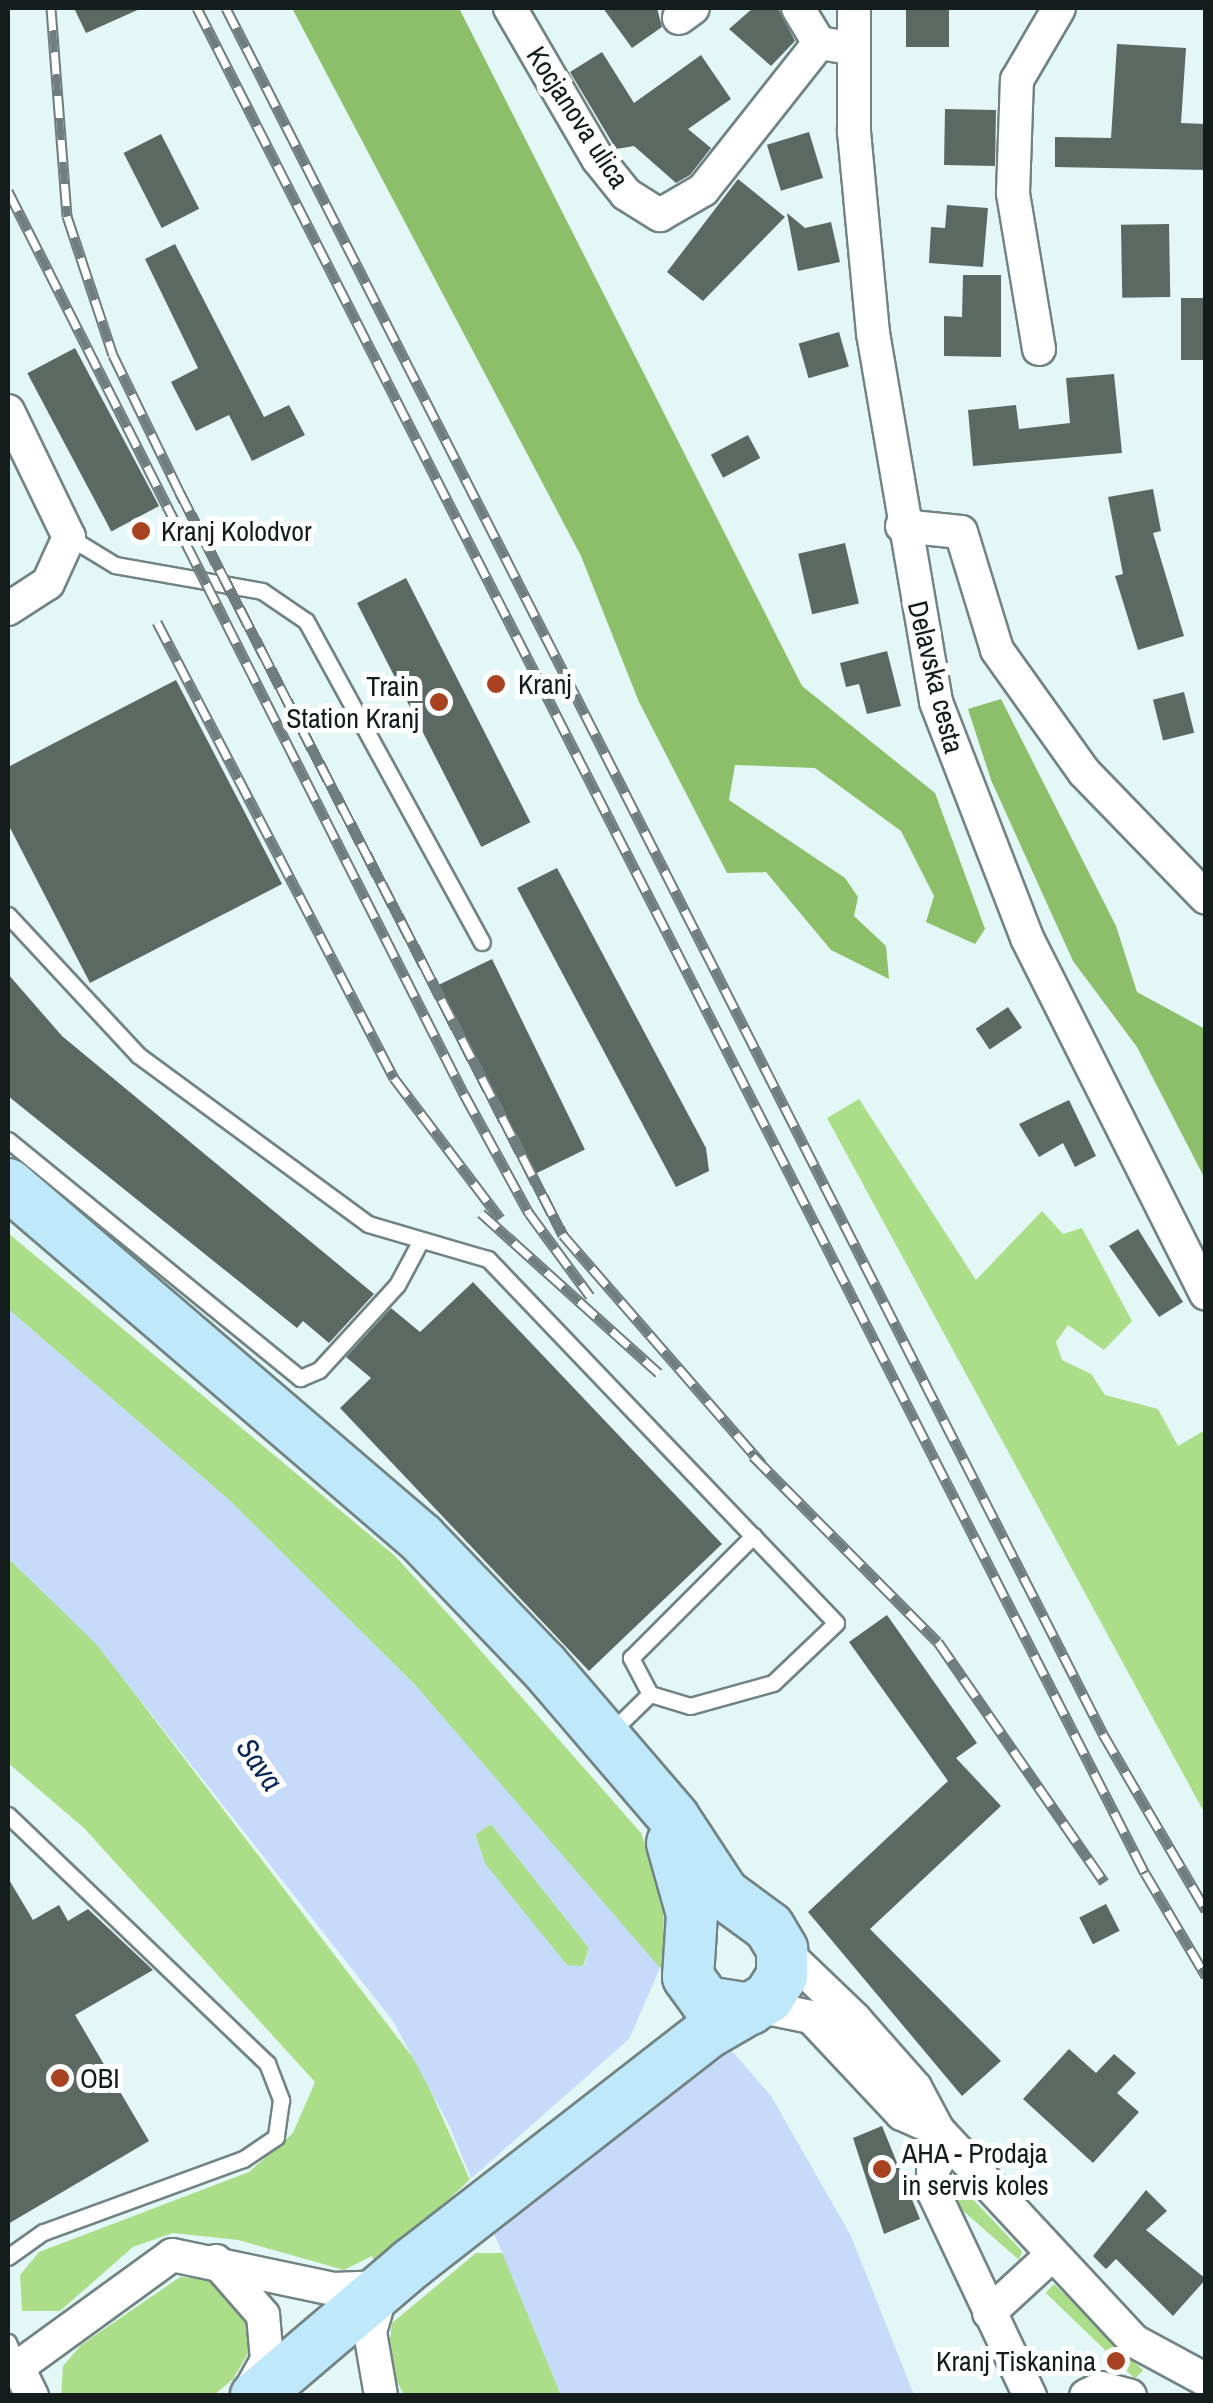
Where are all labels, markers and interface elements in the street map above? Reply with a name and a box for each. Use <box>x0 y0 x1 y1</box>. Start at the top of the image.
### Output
street label: Kocjanova ulica <box>520 40 636 194</box>
place label: Kranj Kolodvor <box>161 514 312 548</box>
marker: Kranj Kolodvor <box>130 520 152 542</box>
street label: Delavska cesta <box>901 597 971 757</box>
place label: Kranj <box>518 667 572 701</box>
place label: Train Station Kranj <box>286 669 419 735</box>
marker: Kranj <box>483 671 509 697</box>
marker: Train Station Kranj <box>428 691 450 713</box>
water label: Sava <box>229 1731 291 1797</box>
place label: OBI <box>80 2061 120 2095</box>
marker: OBI <box>49 2067 71 2089</box>
place label: AHA - Prodaja in servis koles <box>902 2136 1049 2202</box>
marker: AHA - Prodaja in servis koles <box>871 2158 893 2180</box>
place label: Kranj Tiskanina <box>936 2344 1096 2378</box>
marker: Kranj Tiskanina <box>1105 2350 1127 2372</box>

